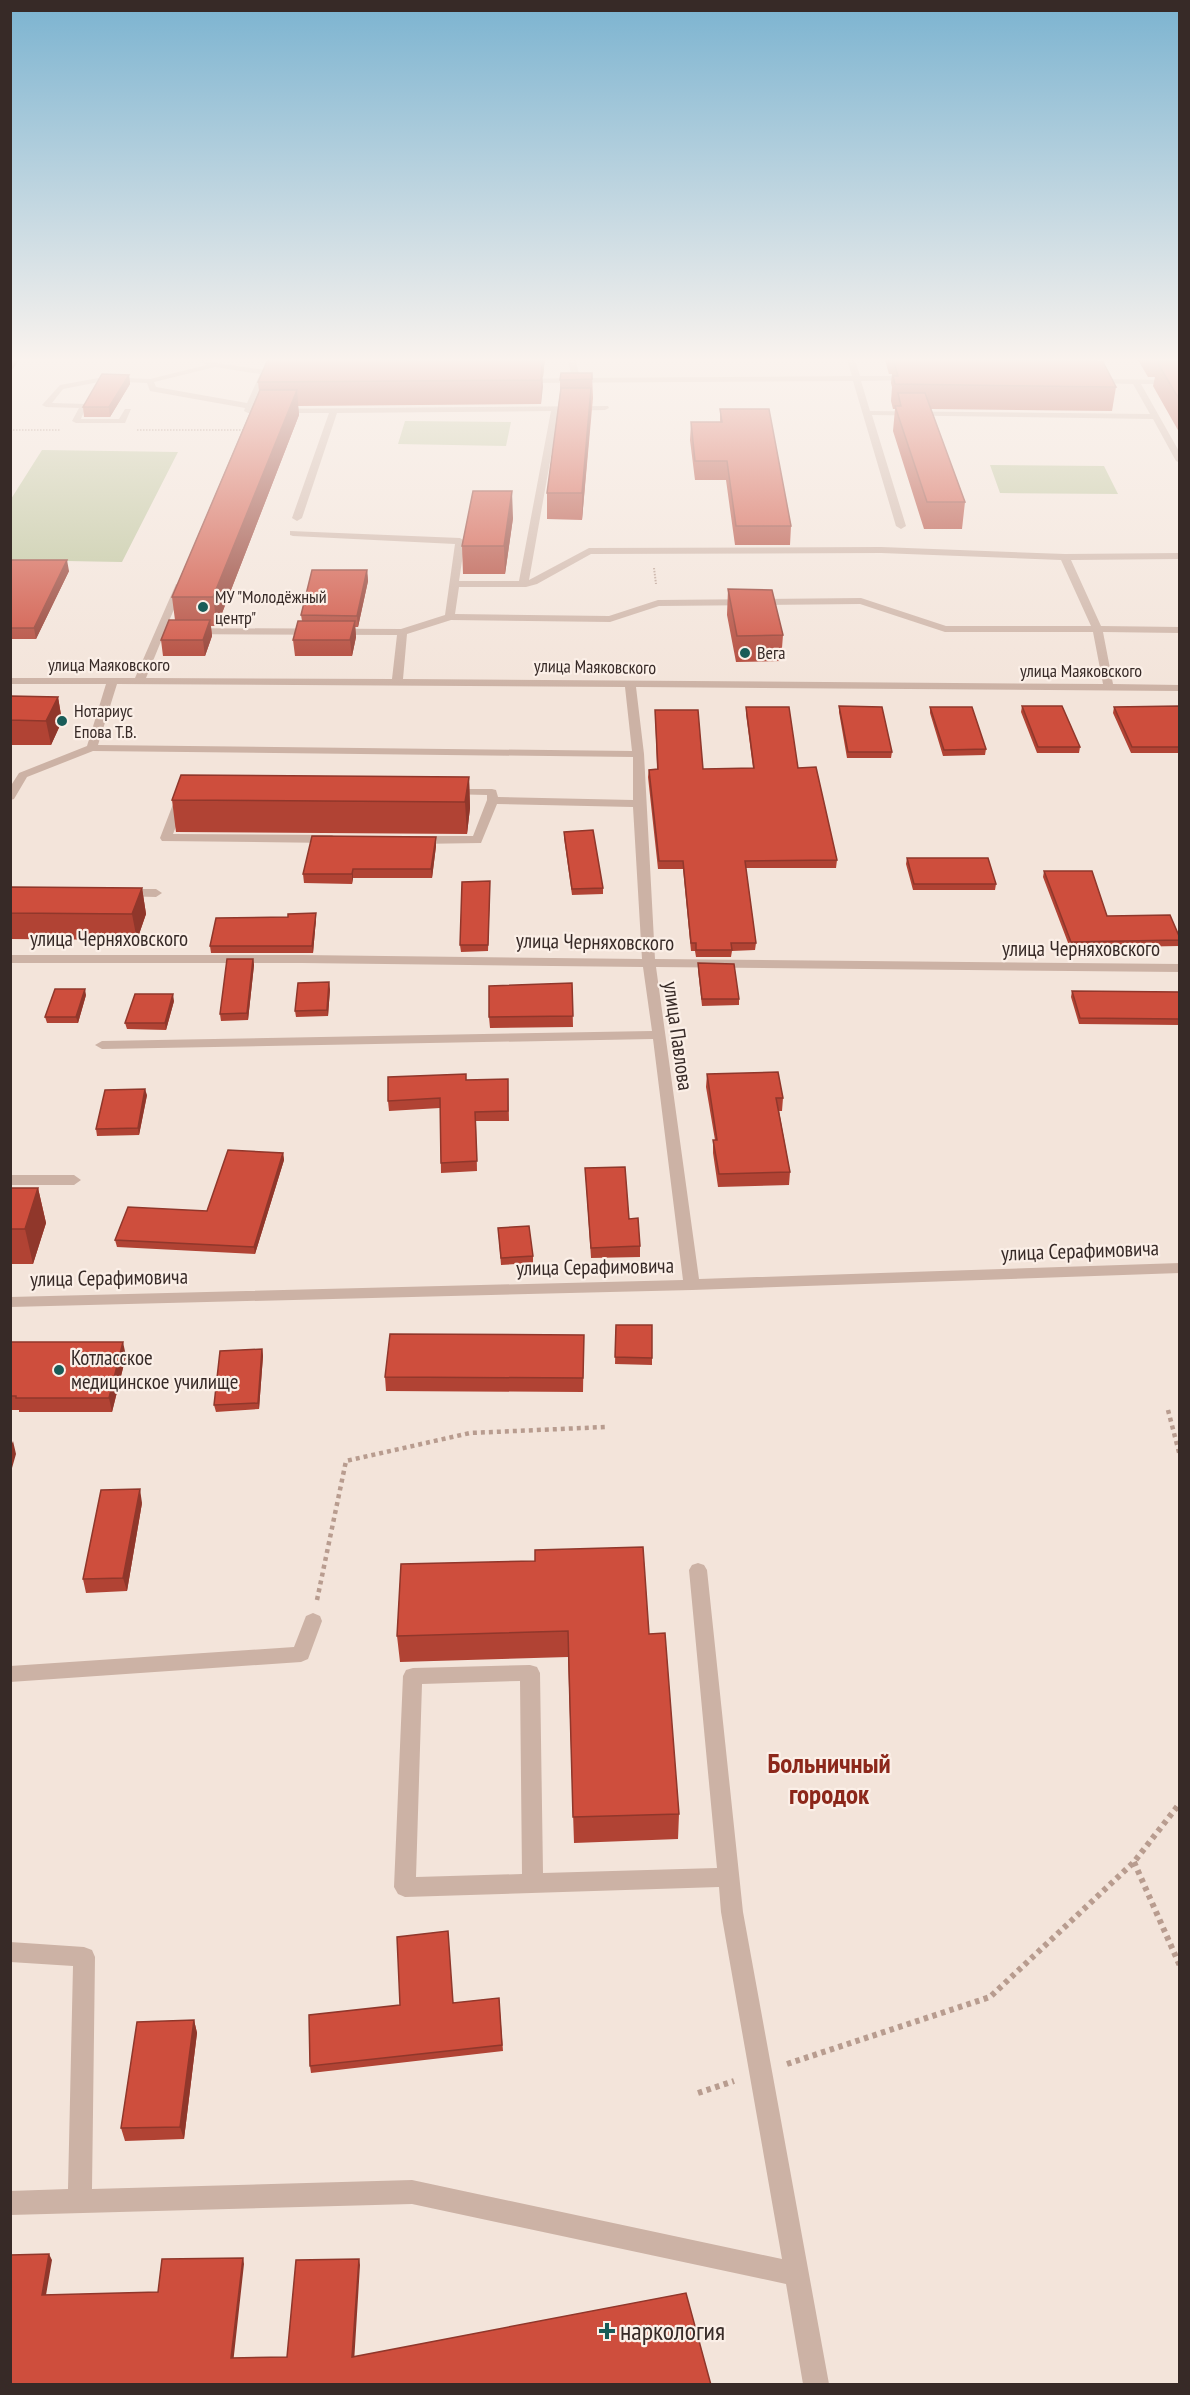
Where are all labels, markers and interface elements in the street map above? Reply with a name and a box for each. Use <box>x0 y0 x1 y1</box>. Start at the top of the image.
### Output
place label: МУ "Молодёжный центр" <box>215 585 327 629</box>
marker: МУ "Молодёжный центр" <box>196 600 210 614</box>
place label: Вега <box>757 641 785 664</box>
marker: Вега <box>738 646 752 660</box>
street label: улица Маяковского <box>48 653 170 676</box>
street label: улица Маяковского <box>534 654 656 679</box>
street label: улица Маяковского <box>1020 659 1142 682</box>
place label: Нотариус Епова Т.В. <box>74 699 136 743</box>
marker: Нотариус Епова Т.В. <box>55 714 69 728</box>
street label: улица Черняховского <box>30 925 188 952</box>
street label: улица Черняховского <box>516 927 674 956</box>
street label: улица Черняховского <box>1002 935 1160 962</box>
street label: улица Павлова <box>657 980 700 1092</box>
street label: улица Серафимовича <box>1001 1234 1159 1267</box>
street label: улица Серафимовича <box>516 1252 674 1281</box>
street label: улица Серафимовича <box>30 1263 188 1292</box>
place label: Котласское медицинское училище <box>71 1344 239 1395</box>
marker: Котласское медицинское училище <box>52 1363 66 1377</box>
district label: Больничный городок <box>767 1746 891 1811</box>
place label: наркология <box>620 2314 725 2347</box>
marker: наркология <box>598 2322 616 2340</box>

